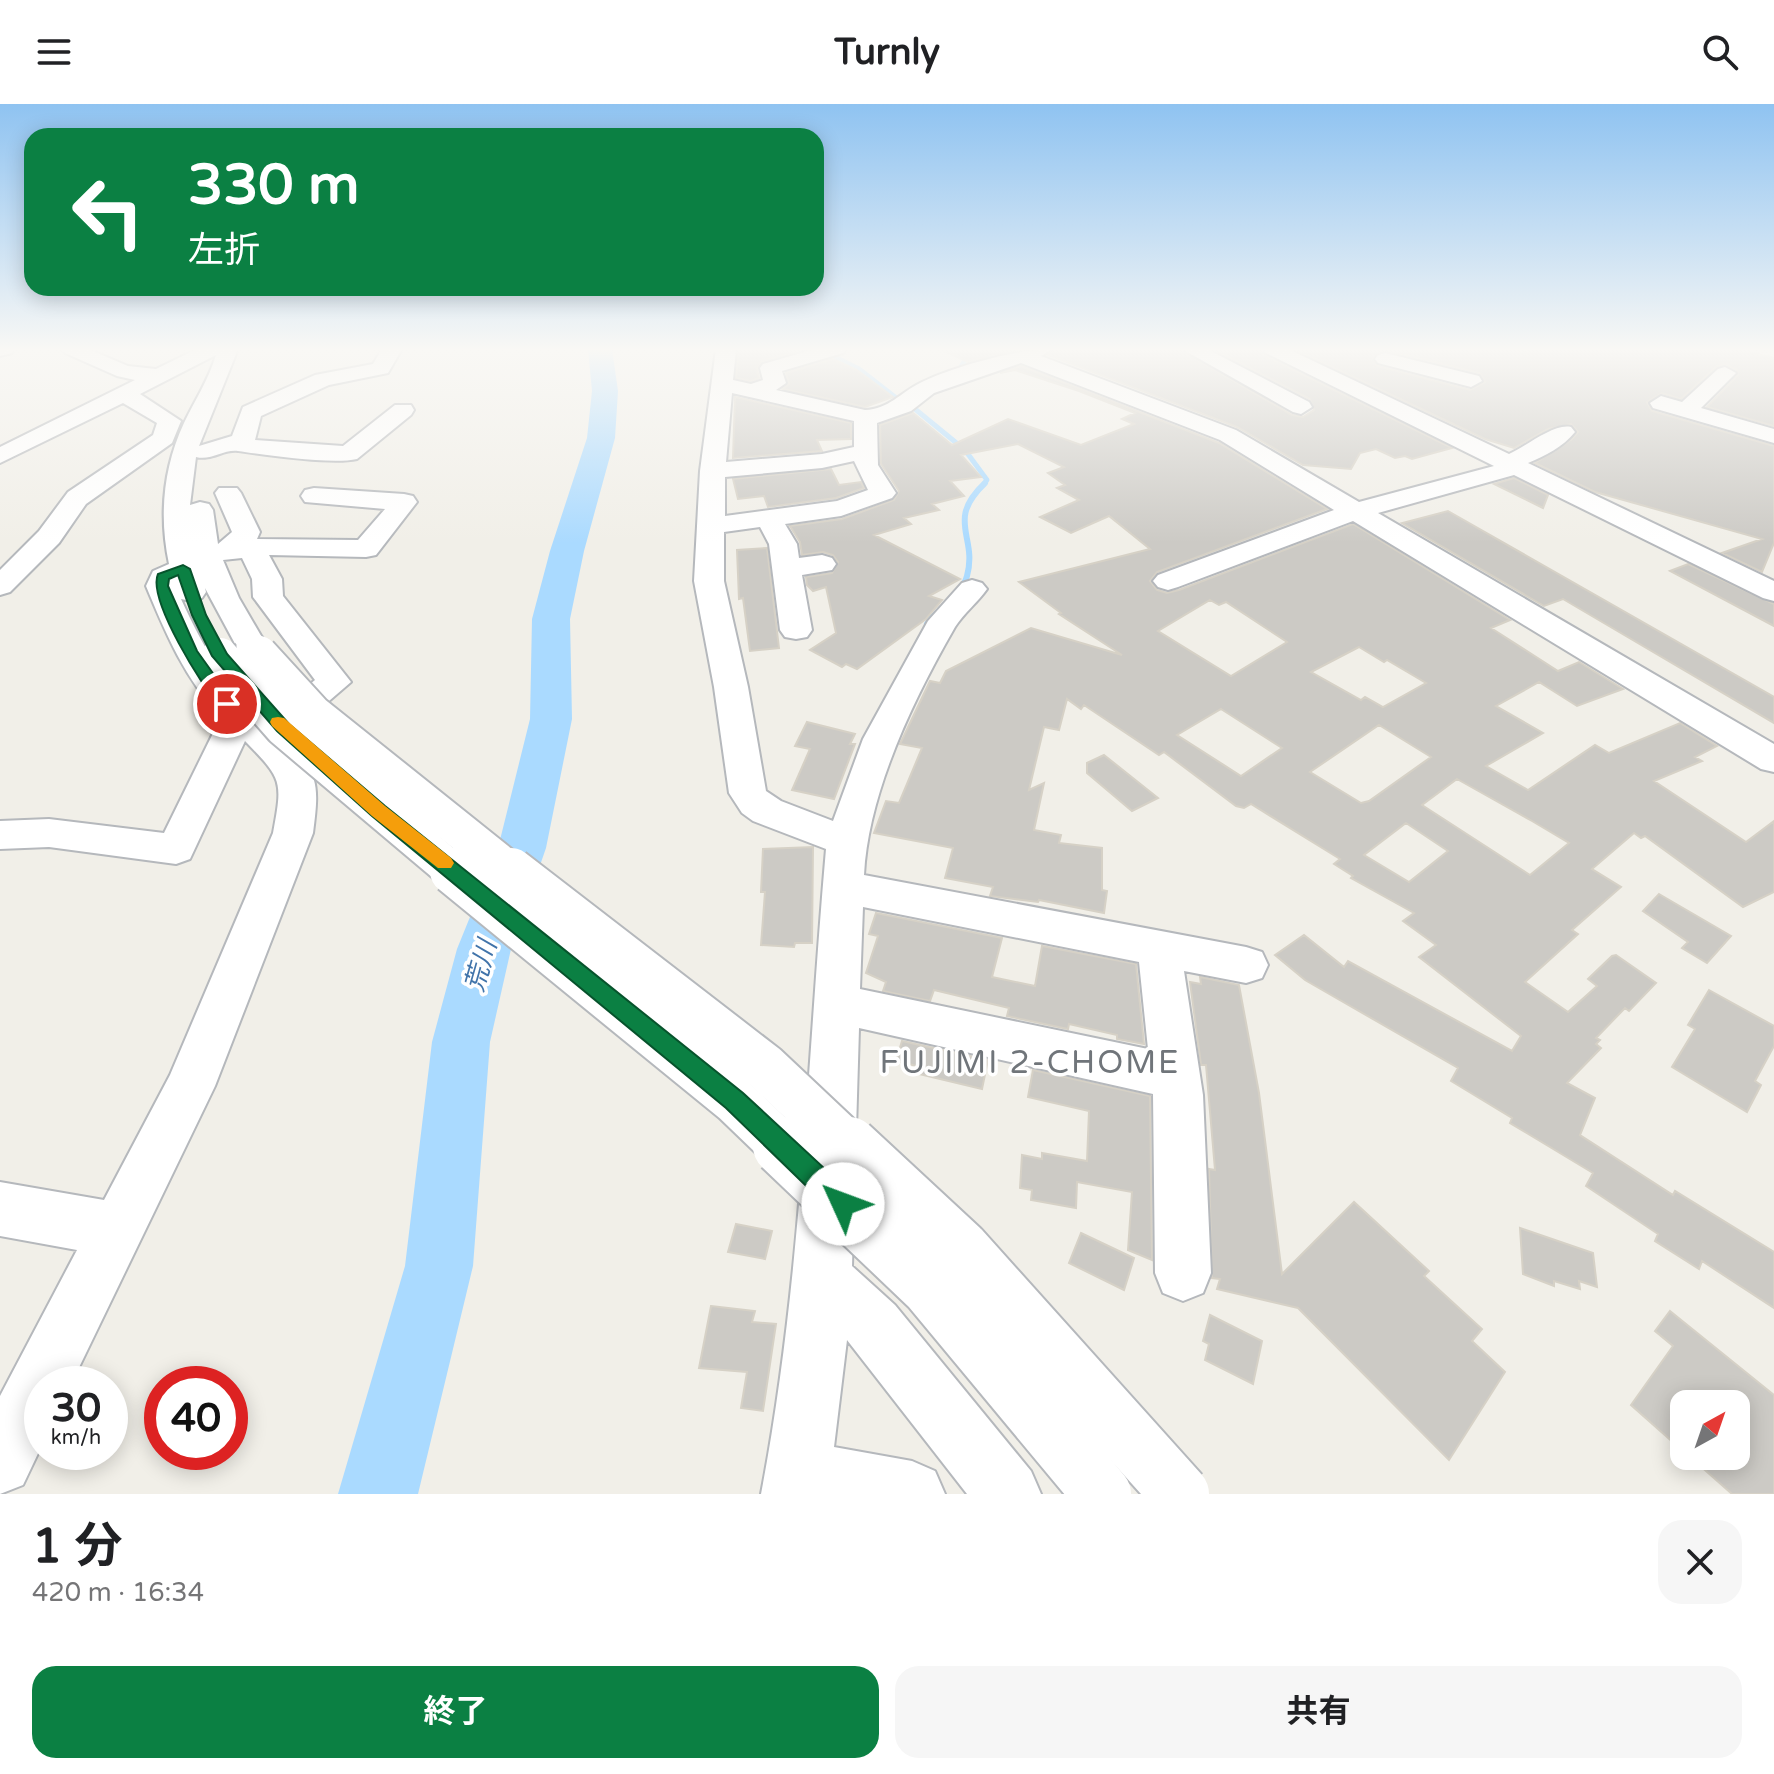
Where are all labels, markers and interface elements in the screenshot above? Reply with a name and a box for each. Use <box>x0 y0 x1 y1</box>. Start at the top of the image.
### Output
icon: menu <box>32 30 76 74</box>
icon: search <box>1698 30 1742 74</box>
text: Turnly <box>834 31 940 74</box>
text: 330 m <box>188 152 359 219</box>
icon: left <box>56 160 160 264</box>
text: 左折 <box>188 229 260 272</box>
pin <box>193 670 261 738</box>
icon: arrive <box>205 682 249 726</box>
water label: 荒川 <box>459 934 504 995</box>
district label: FUJIMI 2-CHOME <box>880 1044 1180 1082</box>
position arrow <box>801 1162 885 1246</box>
speed limit sign: 40 <box>144 1366 248 1470</box>
text: 30 <box>51 1384 101 1432</box>
north arrow <box>1670 1390 1750 1470</box>
map controls <box>1670 1390 1750 1470</box>
text: km/h <box>51 1426 101 1450</box>
text: 1 分 <box>32 1518 123 1576</box>
button: close <box>1658 1520 1742 1604</box>
text: 420 m · 16:34 <box>32 1577 204 1608</box>
button: 終了 <box>32 1666 879 1758</box>
button: 共有 <box>895 1666 1742 1758</box>

